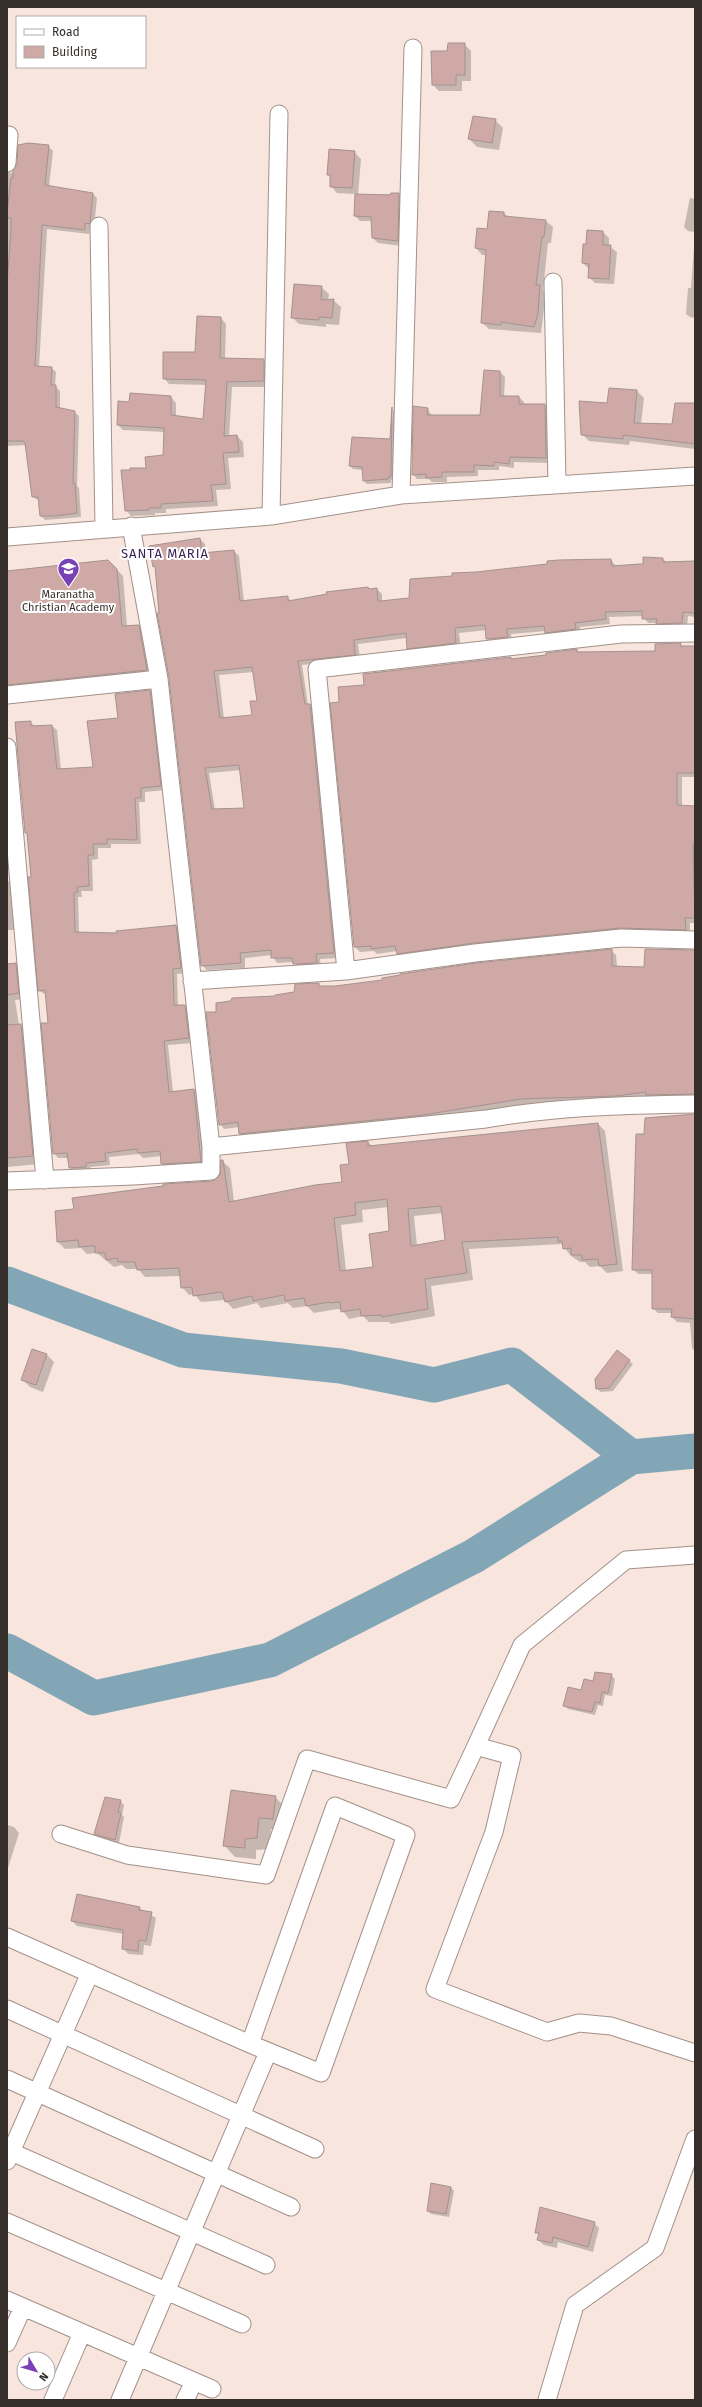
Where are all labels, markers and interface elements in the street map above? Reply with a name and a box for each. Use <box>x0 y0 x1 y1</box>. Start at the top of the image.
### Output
legend <box>16 16 146 68</box>
text: Road <box>52 25 80 39</box>
text: Building <box>52 45 98 59</box>
district label: SANTA MARIA <box>121 546 209 561</box>
school or university icon: Maranatha Christian Academy <box>55 555 81 588</box>
place label: Maranatha Christian Academy <box>22 588 115 614</box>
north arrow <box>16 2351 56 2391</box>
text: N <box>36 2370 51 2384</box>

